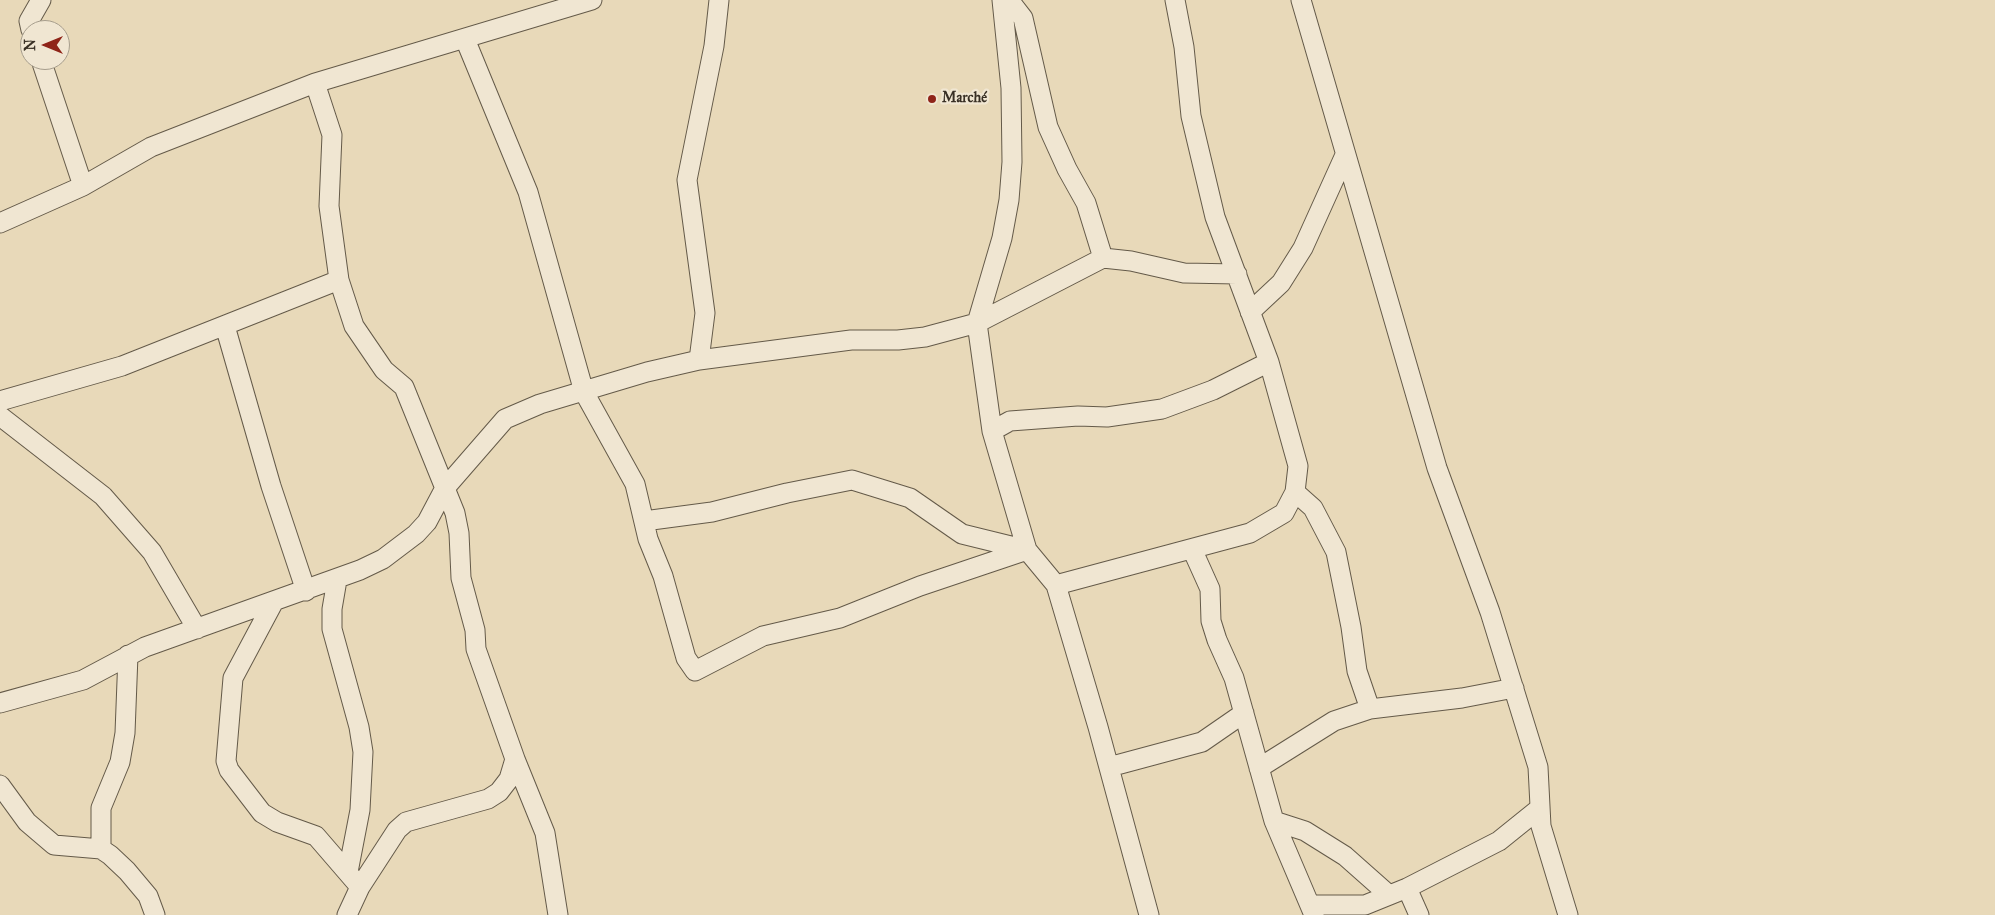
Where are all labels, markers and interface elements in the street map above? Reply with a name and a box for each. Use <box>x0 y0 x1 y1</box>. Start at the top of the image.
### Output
north arrow <box>20 20 70 70</box>
text: N <box>22 39 39 51</box>
place label: Marché <box>942 91 987 107</box>
marker: Marché <box>926 93 938 105</box>

